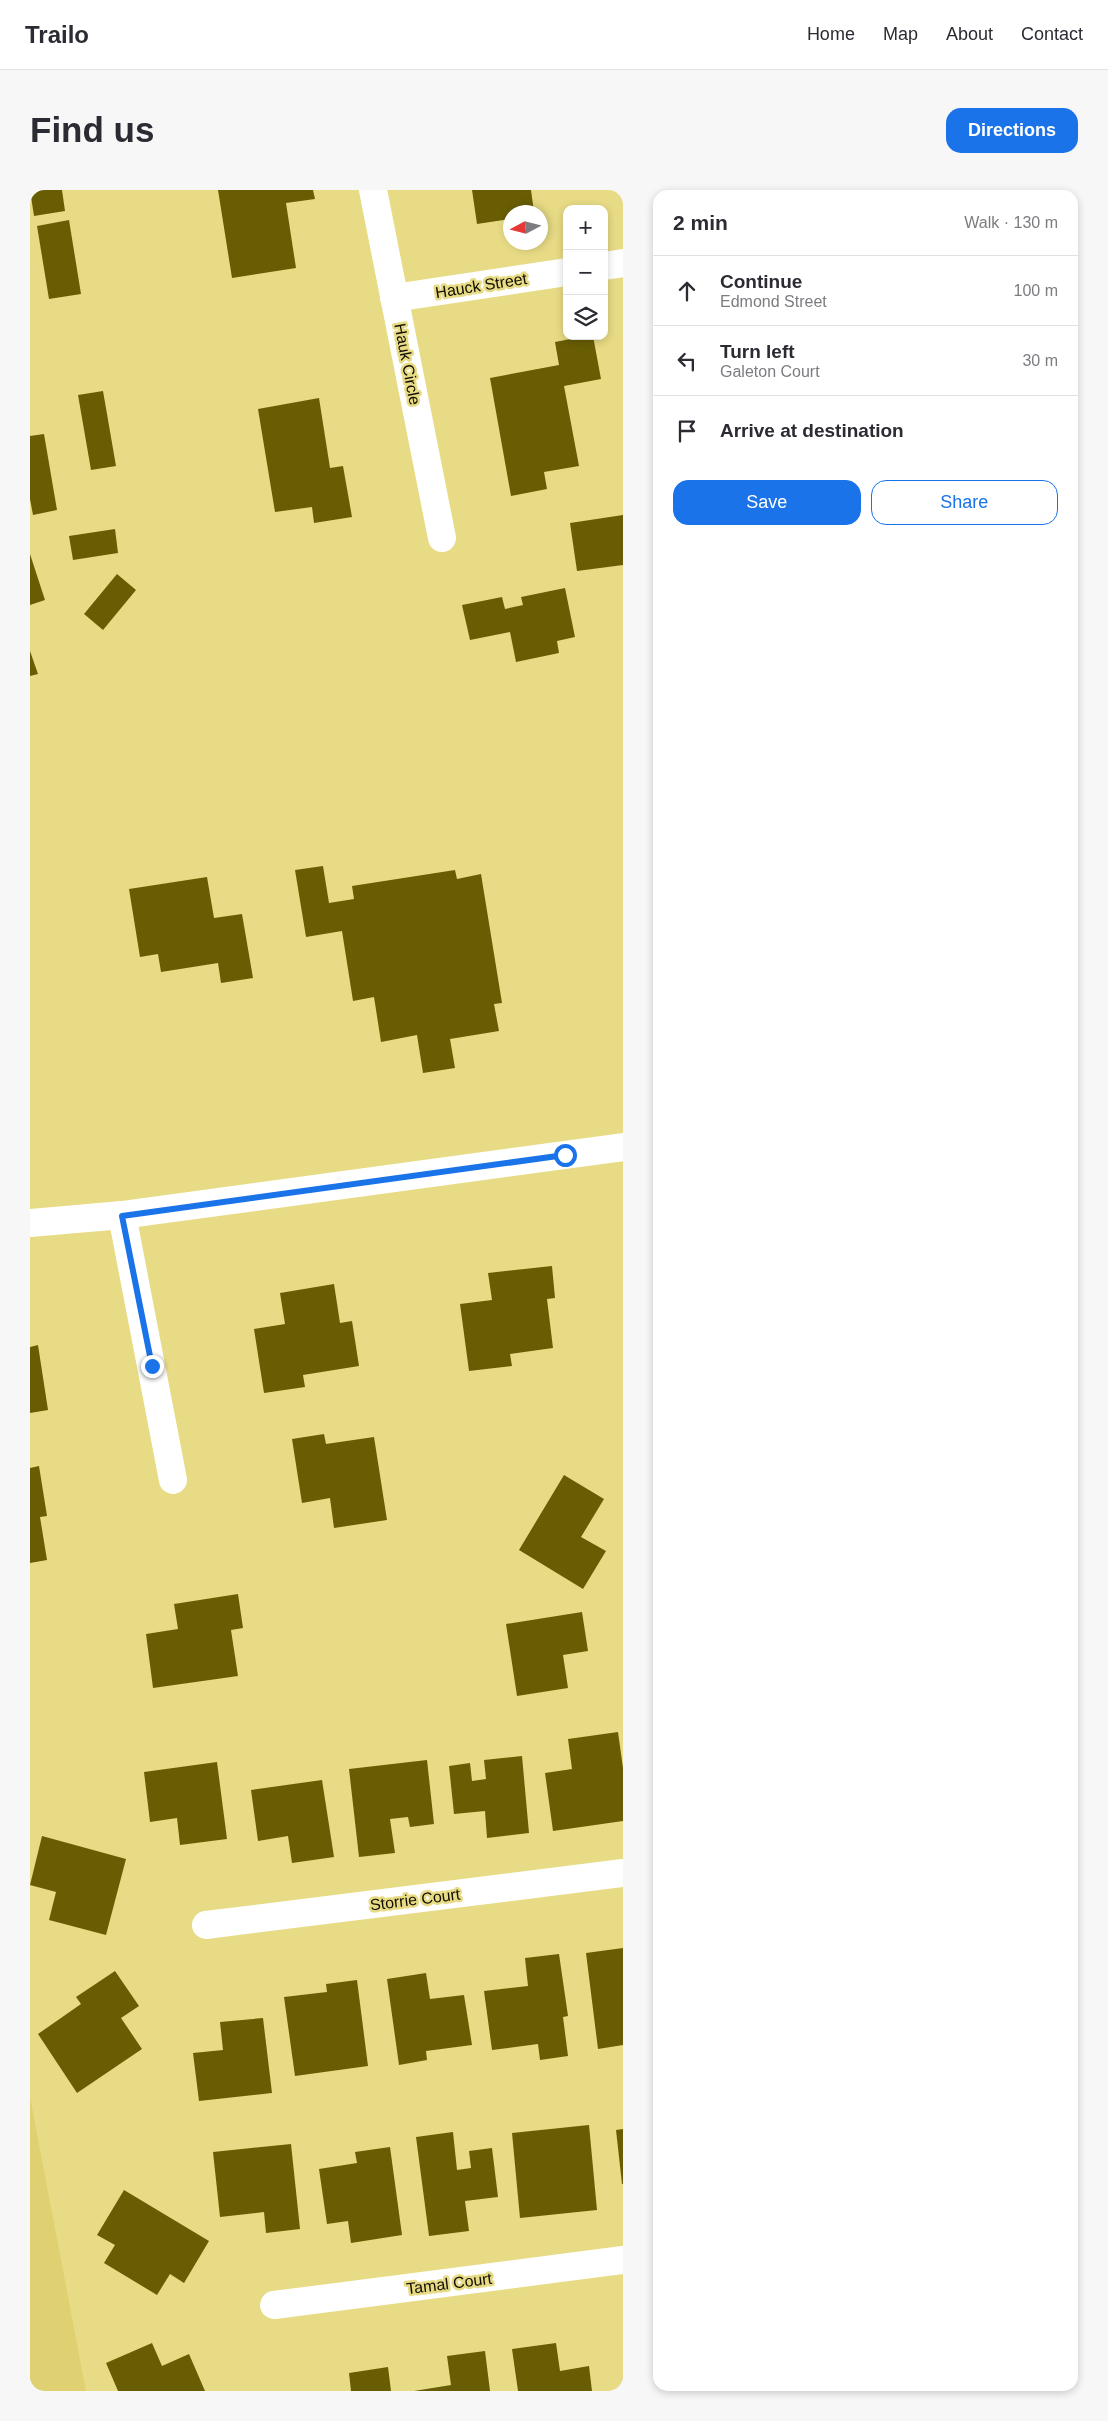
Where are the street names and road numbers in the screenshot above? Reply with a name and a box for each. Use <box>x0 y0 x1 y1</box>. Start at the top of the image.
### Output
street label: Hauck Street <box>434 270 529 301</box>
street label: Hauk Circle <box>391 322 424 406</box>
street label: Storrie Court <box>369 1885 462 1913</box>
street label: Tamal Court <box>405 2270 493 2297</box>

